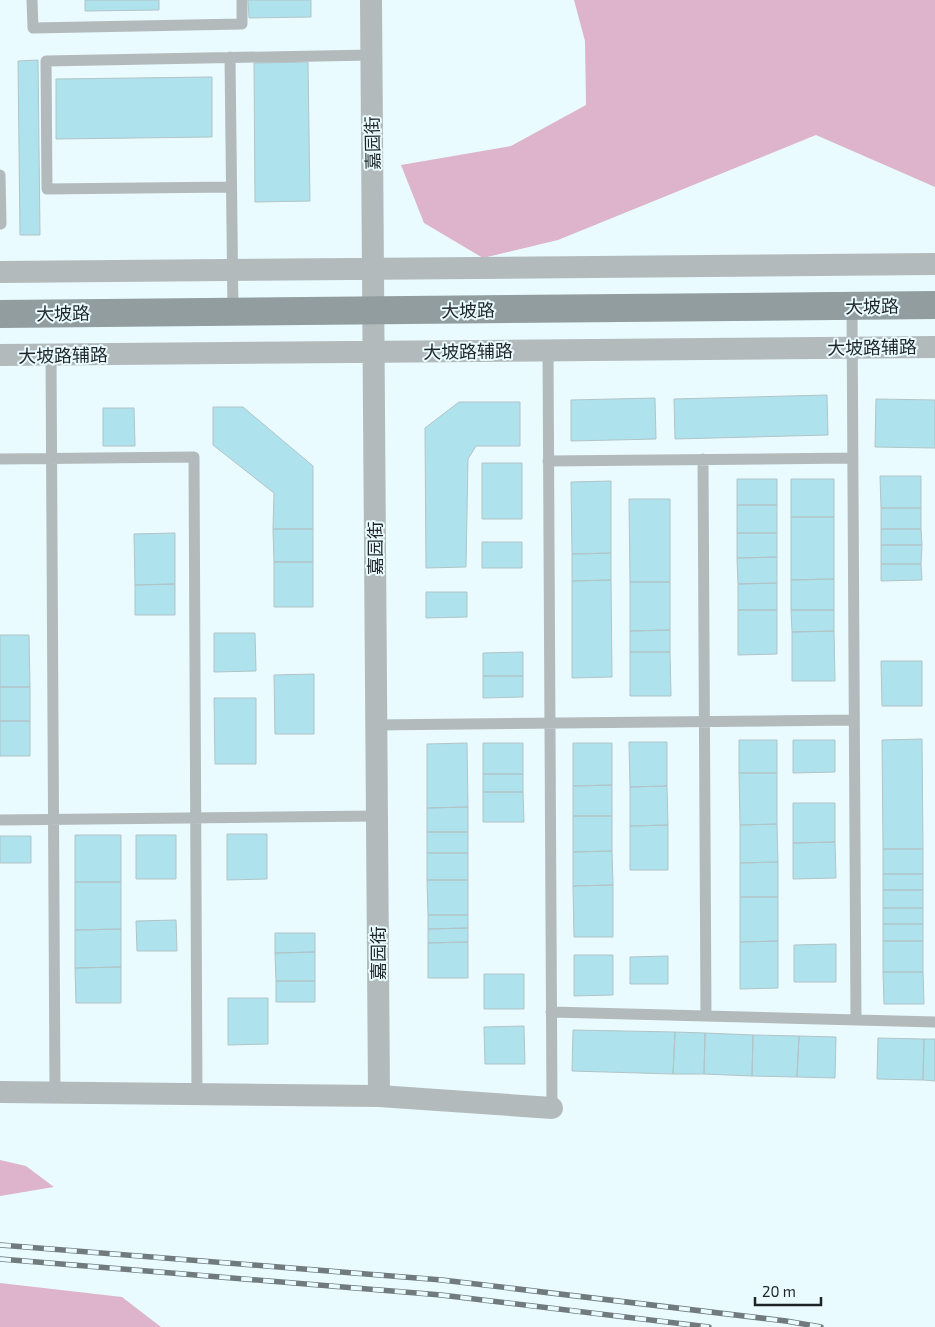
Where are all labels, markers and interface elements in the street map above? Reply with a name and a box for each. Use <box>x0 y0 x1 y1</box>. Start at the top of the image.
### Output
street label: 嘉园街 <box>361 116 383 170</box>
street label: 大坡路 <box>845 295 899 317</box>
street label: 大坡路 <box>441 299 495 321</box>
street label: 大坡路 <box>36 302 90 324</box>
street label: 大坡路辅路 <box>827 335 917 359</box>
street label: 大坡路辅路 <box>423 339 513 363</box>
street label: 大坡路辅路 <box>18 343 108 367</box>
street label: 嘉园街 <box>364 521 386 575</box>
street label: 嘉园街 <box>367 926 389 980</box>
scale bar <box>755 1274 821 1306</box>
text: 20 m <box>762 1282 796 1300</box>

